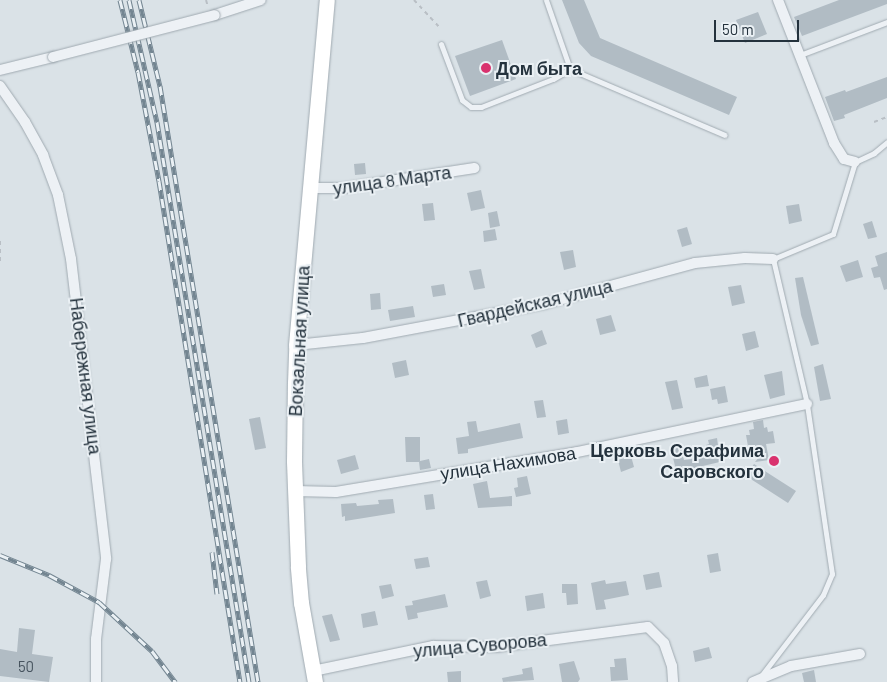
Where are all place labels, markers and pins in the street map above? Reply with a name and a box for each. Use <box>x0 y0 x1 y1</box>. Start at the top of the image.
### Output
place label: Дом быта <box>496 57 582 79</box>
marker: Дом быта <box>480 62 492 74</box>
place label: Церковь Серафима Саровского <box>590 440 764 482</box>
marker: Церковь Серафима Саровского <box>768 455 780 467</box>

